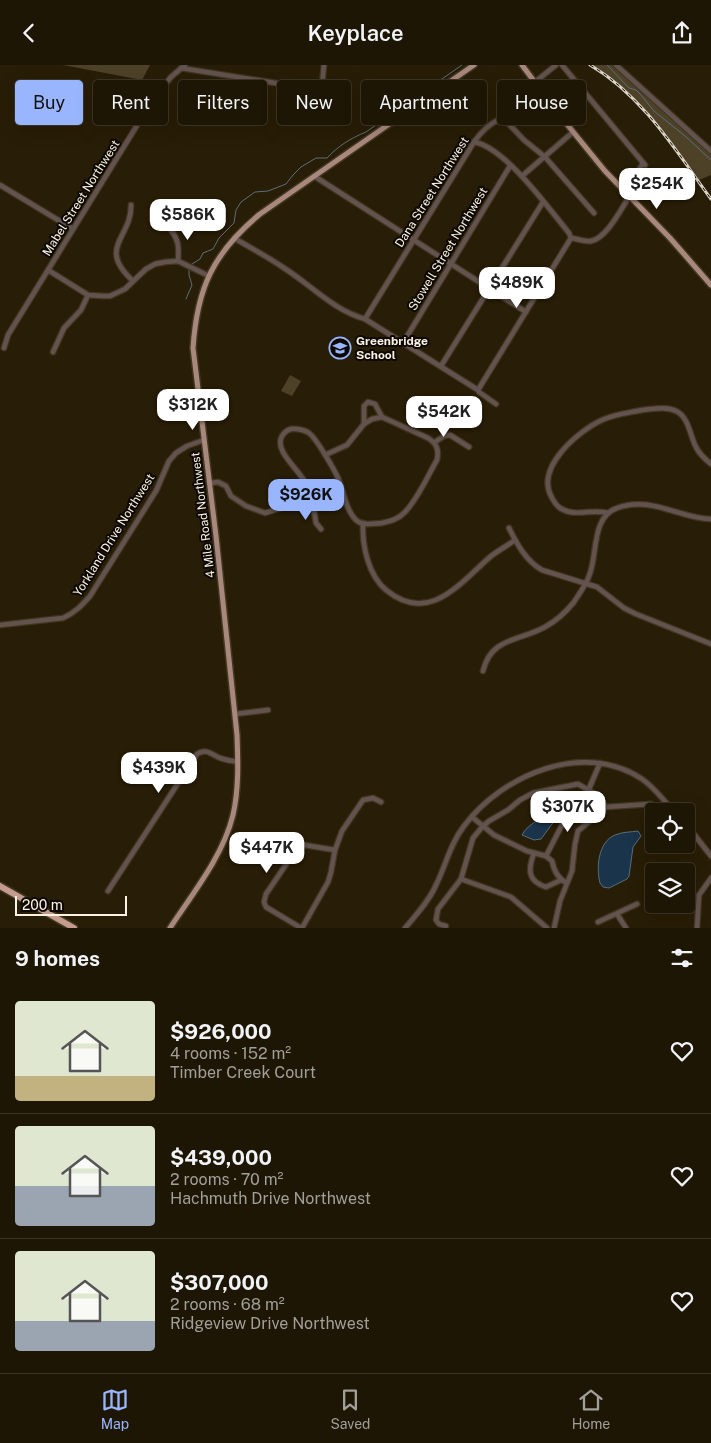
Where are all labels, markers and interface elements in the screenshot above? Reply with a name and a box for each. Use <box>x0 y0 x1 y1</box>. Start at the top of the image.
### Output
icon: back <box>15 19 43 47</box>
icon: share <box>668 19 696 47</box>
text: Keyplace <box>307 20 404 46</box>
chip: Buy <box>15 80 83 125</box>
chip: Rent <box>93 80 168 125</box>
chip: Filters <box>178 80 267 125</box>
chip: New <box>277 80 351 125</box>
chip: Apartment <box>361 80 487 125</box>
chip: House <box>497 80 586 125</box>
street label: Dana Street Northwest <box>392 134 472 250</box>
street label: Mabel Street Northwest <box>40 137 123 259</box>
pin: $254K <box>622 167 692 210</box>
text: $254K <box>630 174 684 193</box>
street label: Stowell Street Northwest <box>406 185 491 313</box>
pin: $586K <box>153 199 223 241</box>
text: $586K <box>161 205 215 224</box>
pin: $489K <box>482 267 552 309</box>
text: $489K <box>490 273 544 292</box>
place label: Greenbridge School <box>356 334 428 362</box>
school or university icon: Greenbridge School <box>328 336 352 360</box>
pin: $312K <box>158 389 228 431</box>
text: $312K <box>168 395 218 414</box>
pin: $542K <box>409 395 479 438</box>
text: $542K <box>417 402 471 421</box>
street label: 4 Mile Road Northwest <box>188 451 218 579</box>
street label: Yorkland Drive Northwest <box>71 471 158 599</box>
pin: $926K <box>271 479 341 521</box>
text: $926K <box>279 485 333 504</box>
pin: $439K <box>124 751 194 794</box>
text: $439K <box>132 758 186 777</box>
pin: $307K <box>533 791 603 833</box>
text: $307K <box>541 797 595 816</box>
map controls <box>645 803 695 913</box>
button: locate <box>645 803 695 853</box>
pin: $447K <box>232 831 302 874</box>
text: $447K <box>240 838 294 857</box>
button: layers <box>645 863 695 913</box>
scale bar <box>15 893 128 916</box>
text: 200 m <box>22 897 63 913</box>
icon: filters <box>668 944 696 972</box>
text: 9 homes <box>15 946 100 971</box>
text: $926,000 <box>170 1019 272 1044</box>
icon: home <box>55 1021 115 1081</box>
icon: heart <box>668 1037 696 1065</box>
text: 4 rooms · 152 m² <box>170 1044 291 1063</box>
text: Timber Creek Court <box>170 1063 316 1082</box>
text: $439,000 <box>170 1145 272 1170</box>
icon: home <box>55 1146 115 1206</box>
icon: heart <box>668 1162 696 1190</box>
text: 2 rooms · 70 m² <box>170 1170 283 1189</box>
text: Hachmuth Drive Northwest <box>170 1189 371 1208</box>
text: $307,000 <box>170 1270 268 1295</box>
icon: home <box>55 1271 115 1331</box>
icon: heart <box>668 1287 696 1315</box>
text: 2 rooms · 68 m² <box>170 1295 285 1314</box>
text: Ridgeview Drive Northwest <box>170 1314 370 1333</box>
tab: Map <box>101 1386 129 1432</box>
tab: Saved <box>330 1386 370 1432</box>
tab: Home <box>572 1386 610 1432</box>

